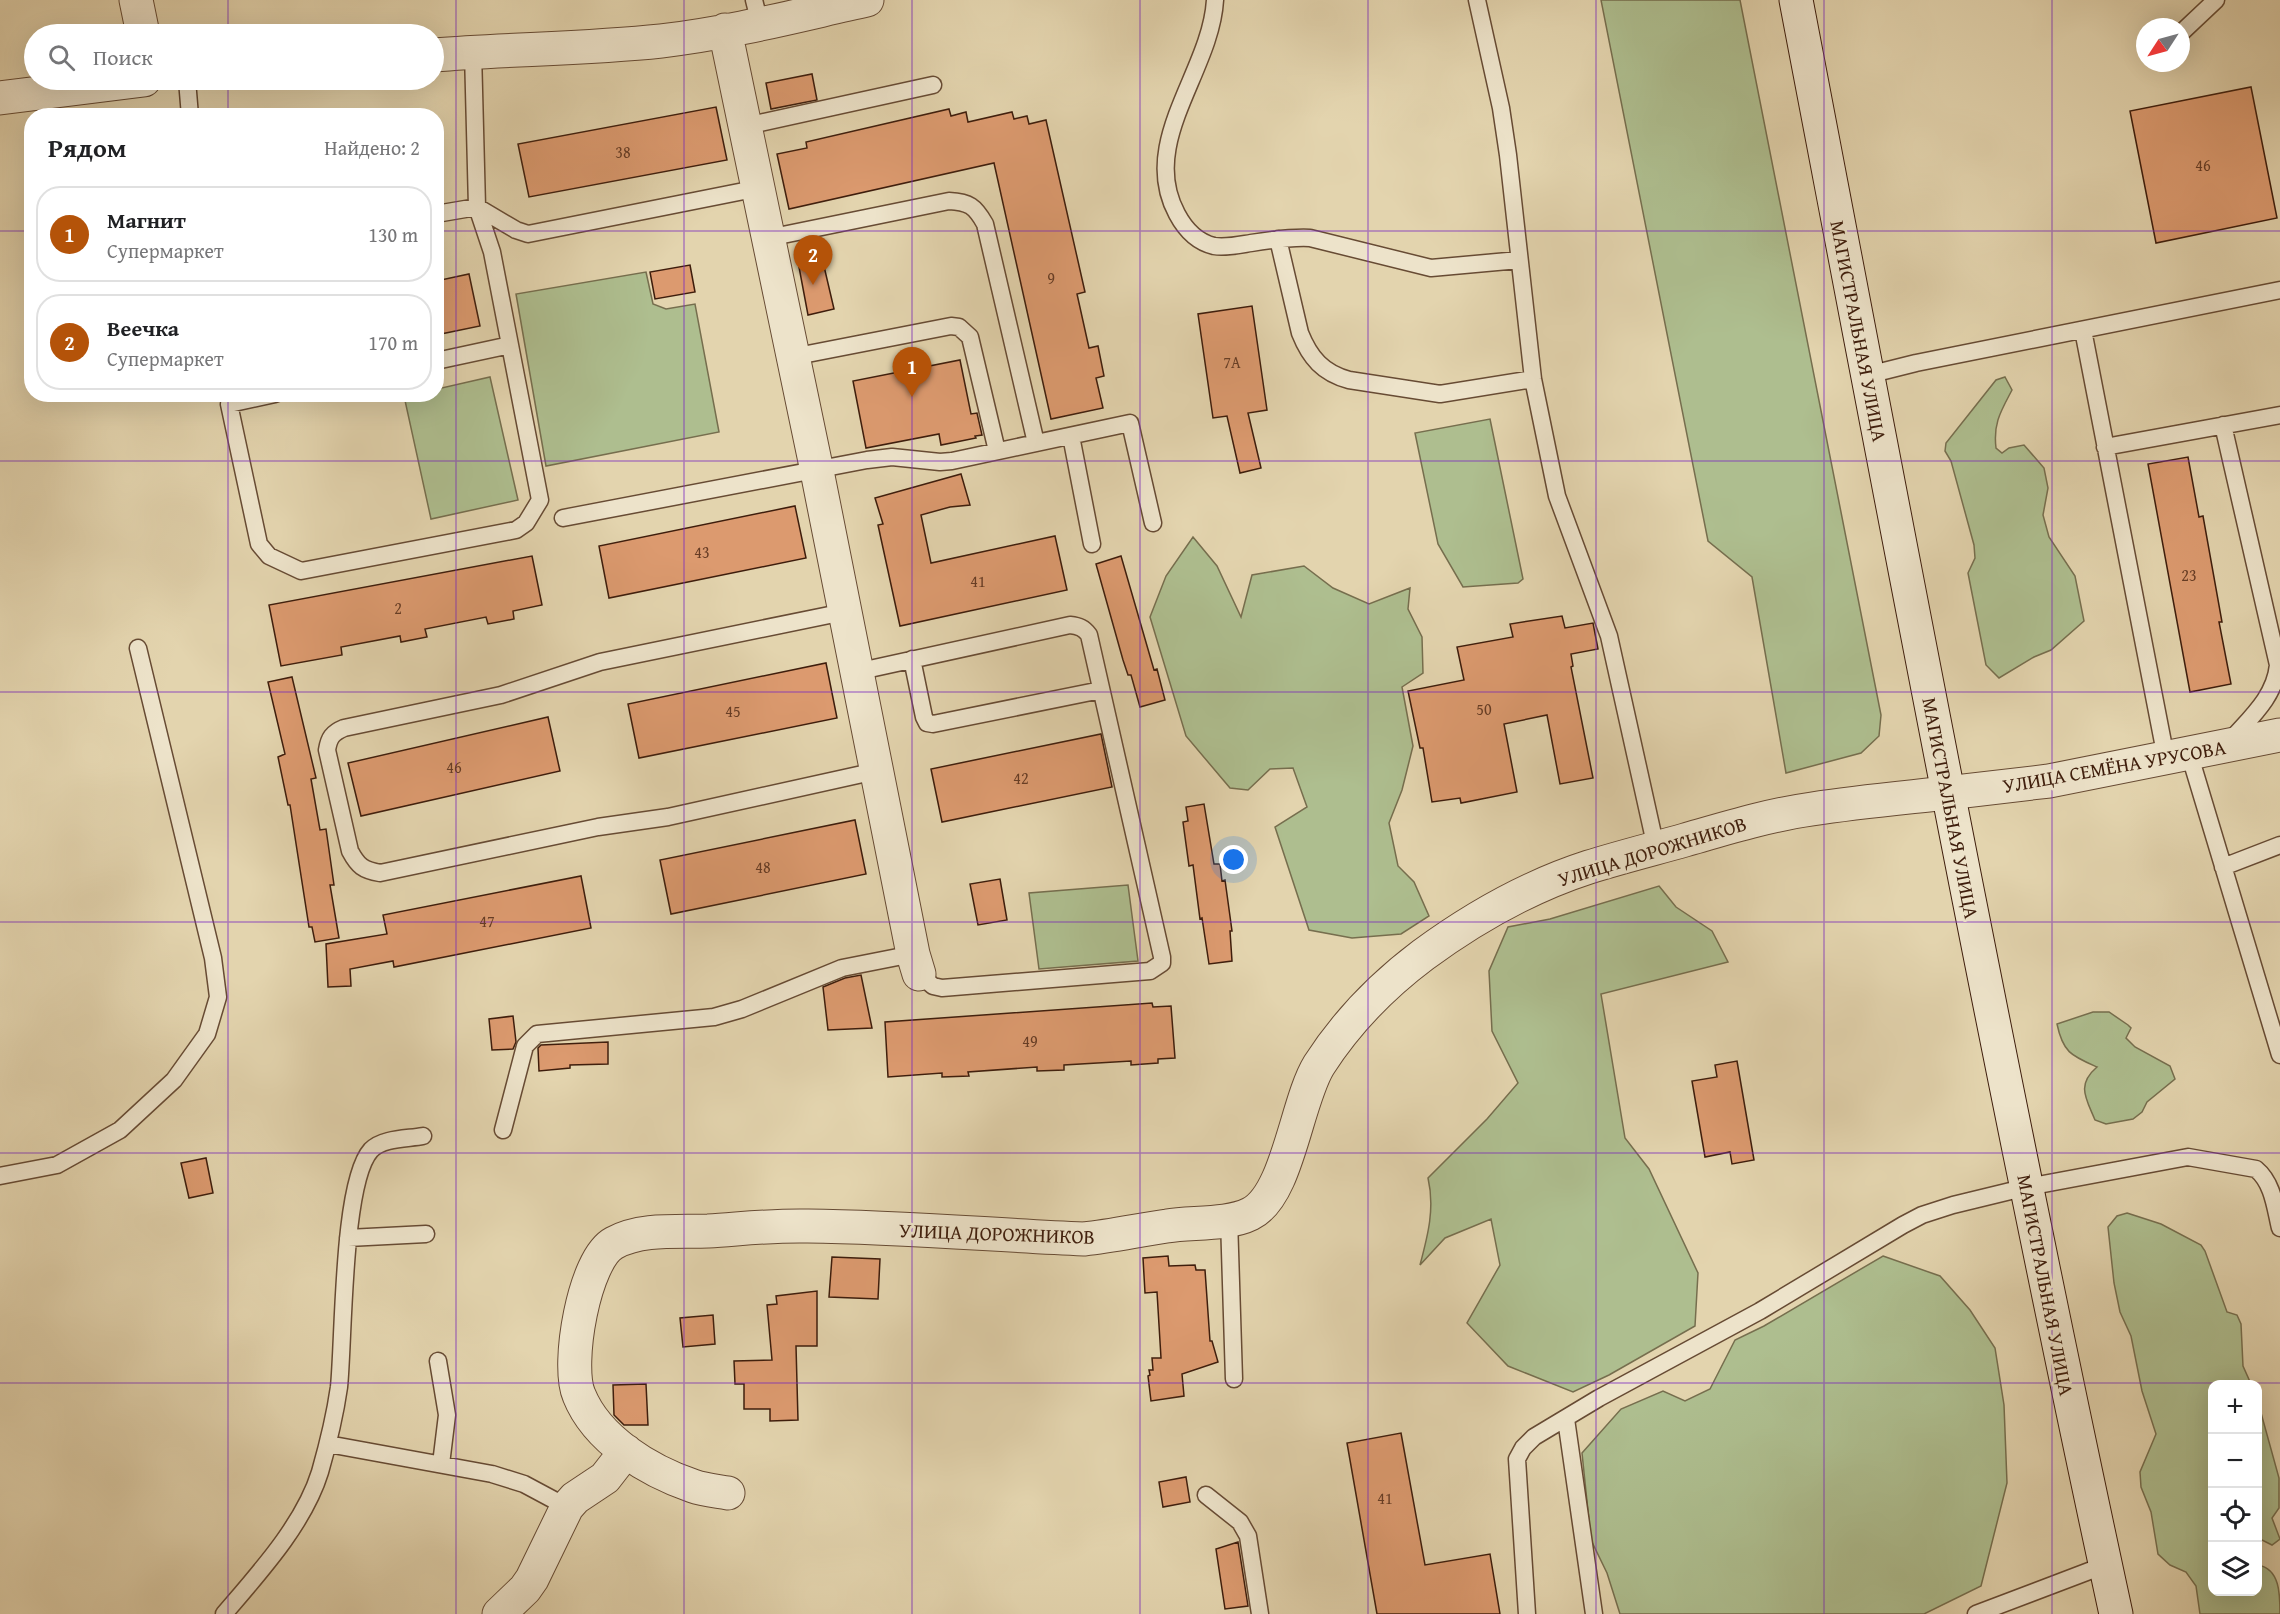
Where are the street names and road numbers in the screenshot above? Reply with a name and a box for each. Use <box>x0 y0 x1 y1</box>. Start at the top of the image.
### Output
street label: МАГИСТРАЛЬНАЯ УЛИЦА <box>1823 218 1895 444</box>
street label: МАГИСТРАЛЬНАЯ УЛИЦА <box>1915 695 1987 921</box>
street label: УЛИЦА СЕМЁНА УРУСОВА <box>2000 732 2228 800</box>
street label: УЛИЦА ДОРОЖНИКОВ <box>1554 808 1750 894</box>
street label: МАГИСТРАЛЬНАЯ УЛИЦА <box>2010 1172 2082 1398</box>
street label: УЛИЦА ДОРОЖНИКОВ <box>899 1215 1095 1251</box>

